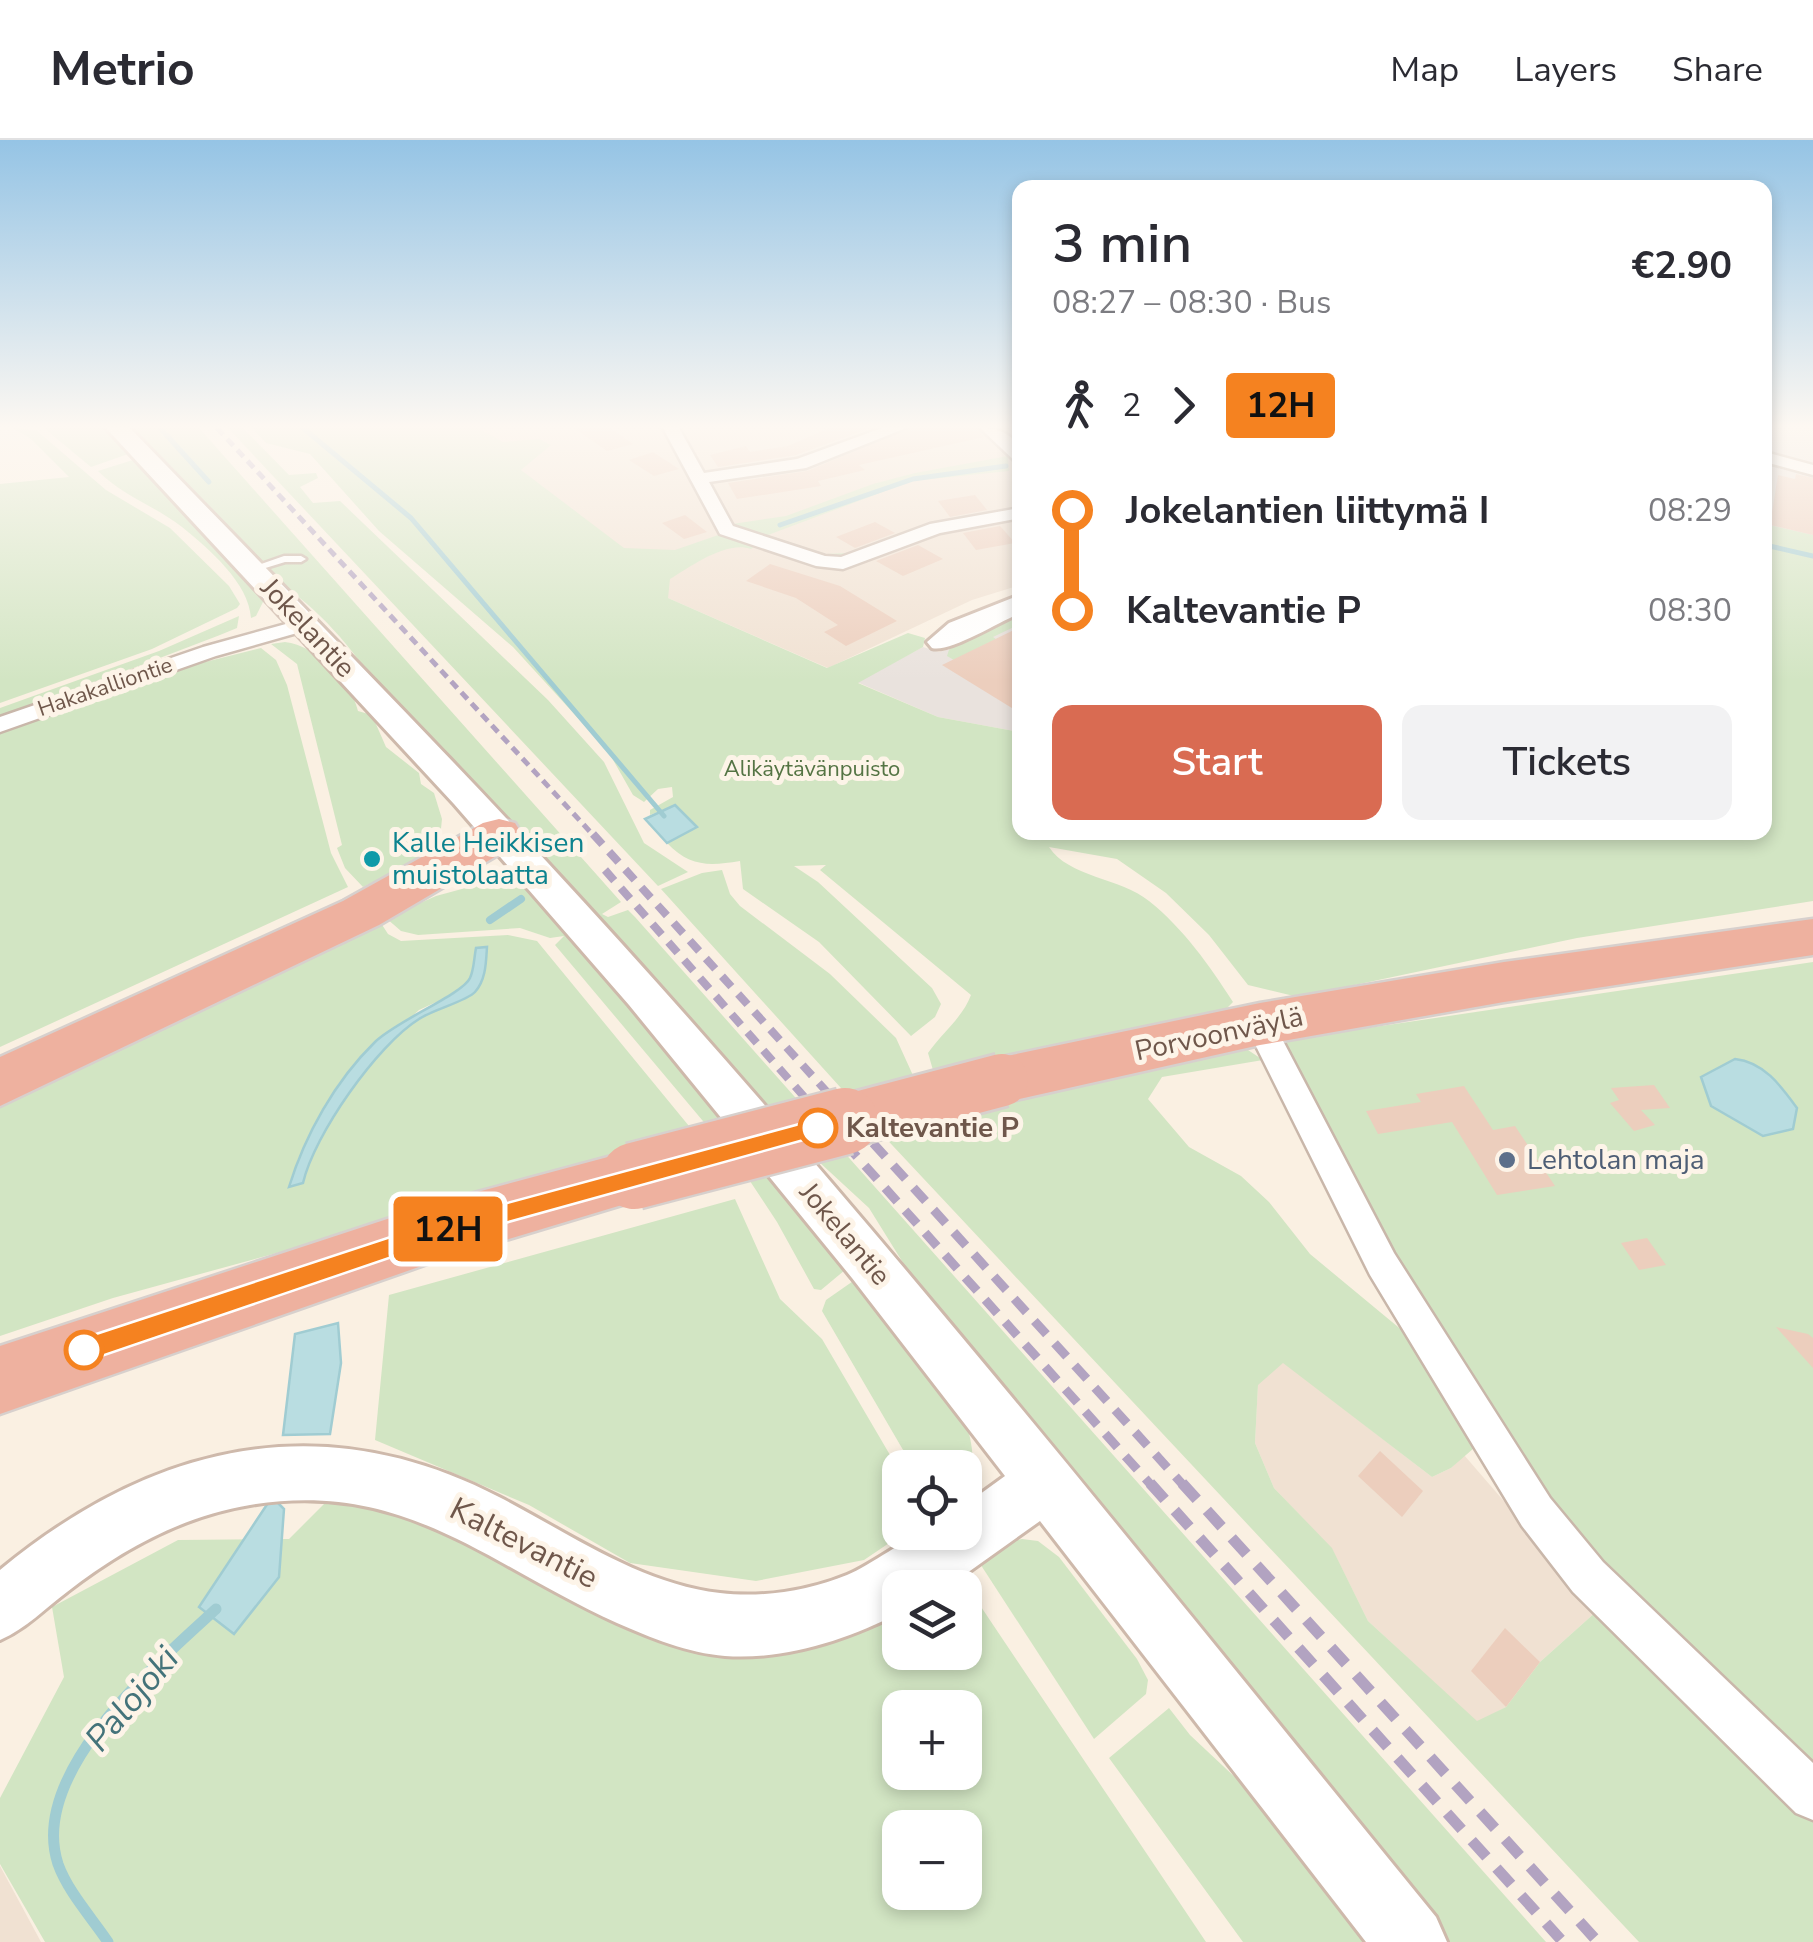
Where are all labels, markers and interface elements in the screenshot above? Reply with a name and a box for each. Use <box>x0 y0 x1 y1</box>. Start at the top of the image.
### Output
text: Metrio <box>50 36 195 102</box>
text: Map <box>1390 46 1459 93</box>
text: Layers <box>1514 46 1617 93</box>
text: Share <box>1672 46 1763 93</box>
text: 3 min <box>1052 206 1192 281</box>
text: €2.90 <box>1631 240 1732 291</box>
text: 08:27 – 08:30 · Bus <box>1052 281 1331 324</box>
icon: walk <box>1052 378 1107 433</box>
icon: forward <box>1156 378 1211 433</box>
text: 12H <box>1246 382 1315 429</box>
text: 2 <box>1122 384 1141 427</box>
text: Jokelantien liittymä I <box>1126 485 1489 536</box>
text: 08:29 <box>1648 489 1732 532</box>
street label: Jokelantie <box>251 569 364 686</box>
text: Kaltevantie P <box>1126 585 1361 636</box>
text: 08:30 <box>1648 589 1732 632</box>
street label: Hakakalliontie <box>34 650 176 724</box>
button: Start <box>1052 705 1382 820</box>
button: Tickets <box>1402 705 1732 820</box>
park label: Alikäytävänpuisto <box>724 754 900 784</box>
place label: Kalle Heikkisen muistolaatta <box>392 824 584 894</box>
marker: Kalle Heikkisen muistolaatta <box>361 848 383 870</box>
street label: Porvoonväylä <box>1131 998 1307 1070</box>
marker: Kaltevantie P <box>799 1109 837 1147</box>
place label: Kaltevantie P <box>846 1109 1019 1147</box>
place label: Lehtolan maja <box>1527 1141 1705 1179</box>
marker: Lehtolan maja <box>1496 1149 1518 1171</box>
street label: Jokelantie <box>790 1174 899 1293</box>
line badge: 12H <box>390 1196 506 1262</box>
text: 12H <box>413 1206 483 1253</box>
unlabelled marker <box>65 1331 103 1369</box>
map controls <box>882 1450 982 1910</box>
button: locate <box>882 1450 982 1550</box>
street label: Kaltevantie <box>443 1487 605 1599</box>
button: layers <box>882 1570 982 1670</box>
water label: Palojoki <box>75 1636 190 1761</box>
button: + <box>882 1690 982 1790</box>
button: − <box>882 1810 982 1910</box>

